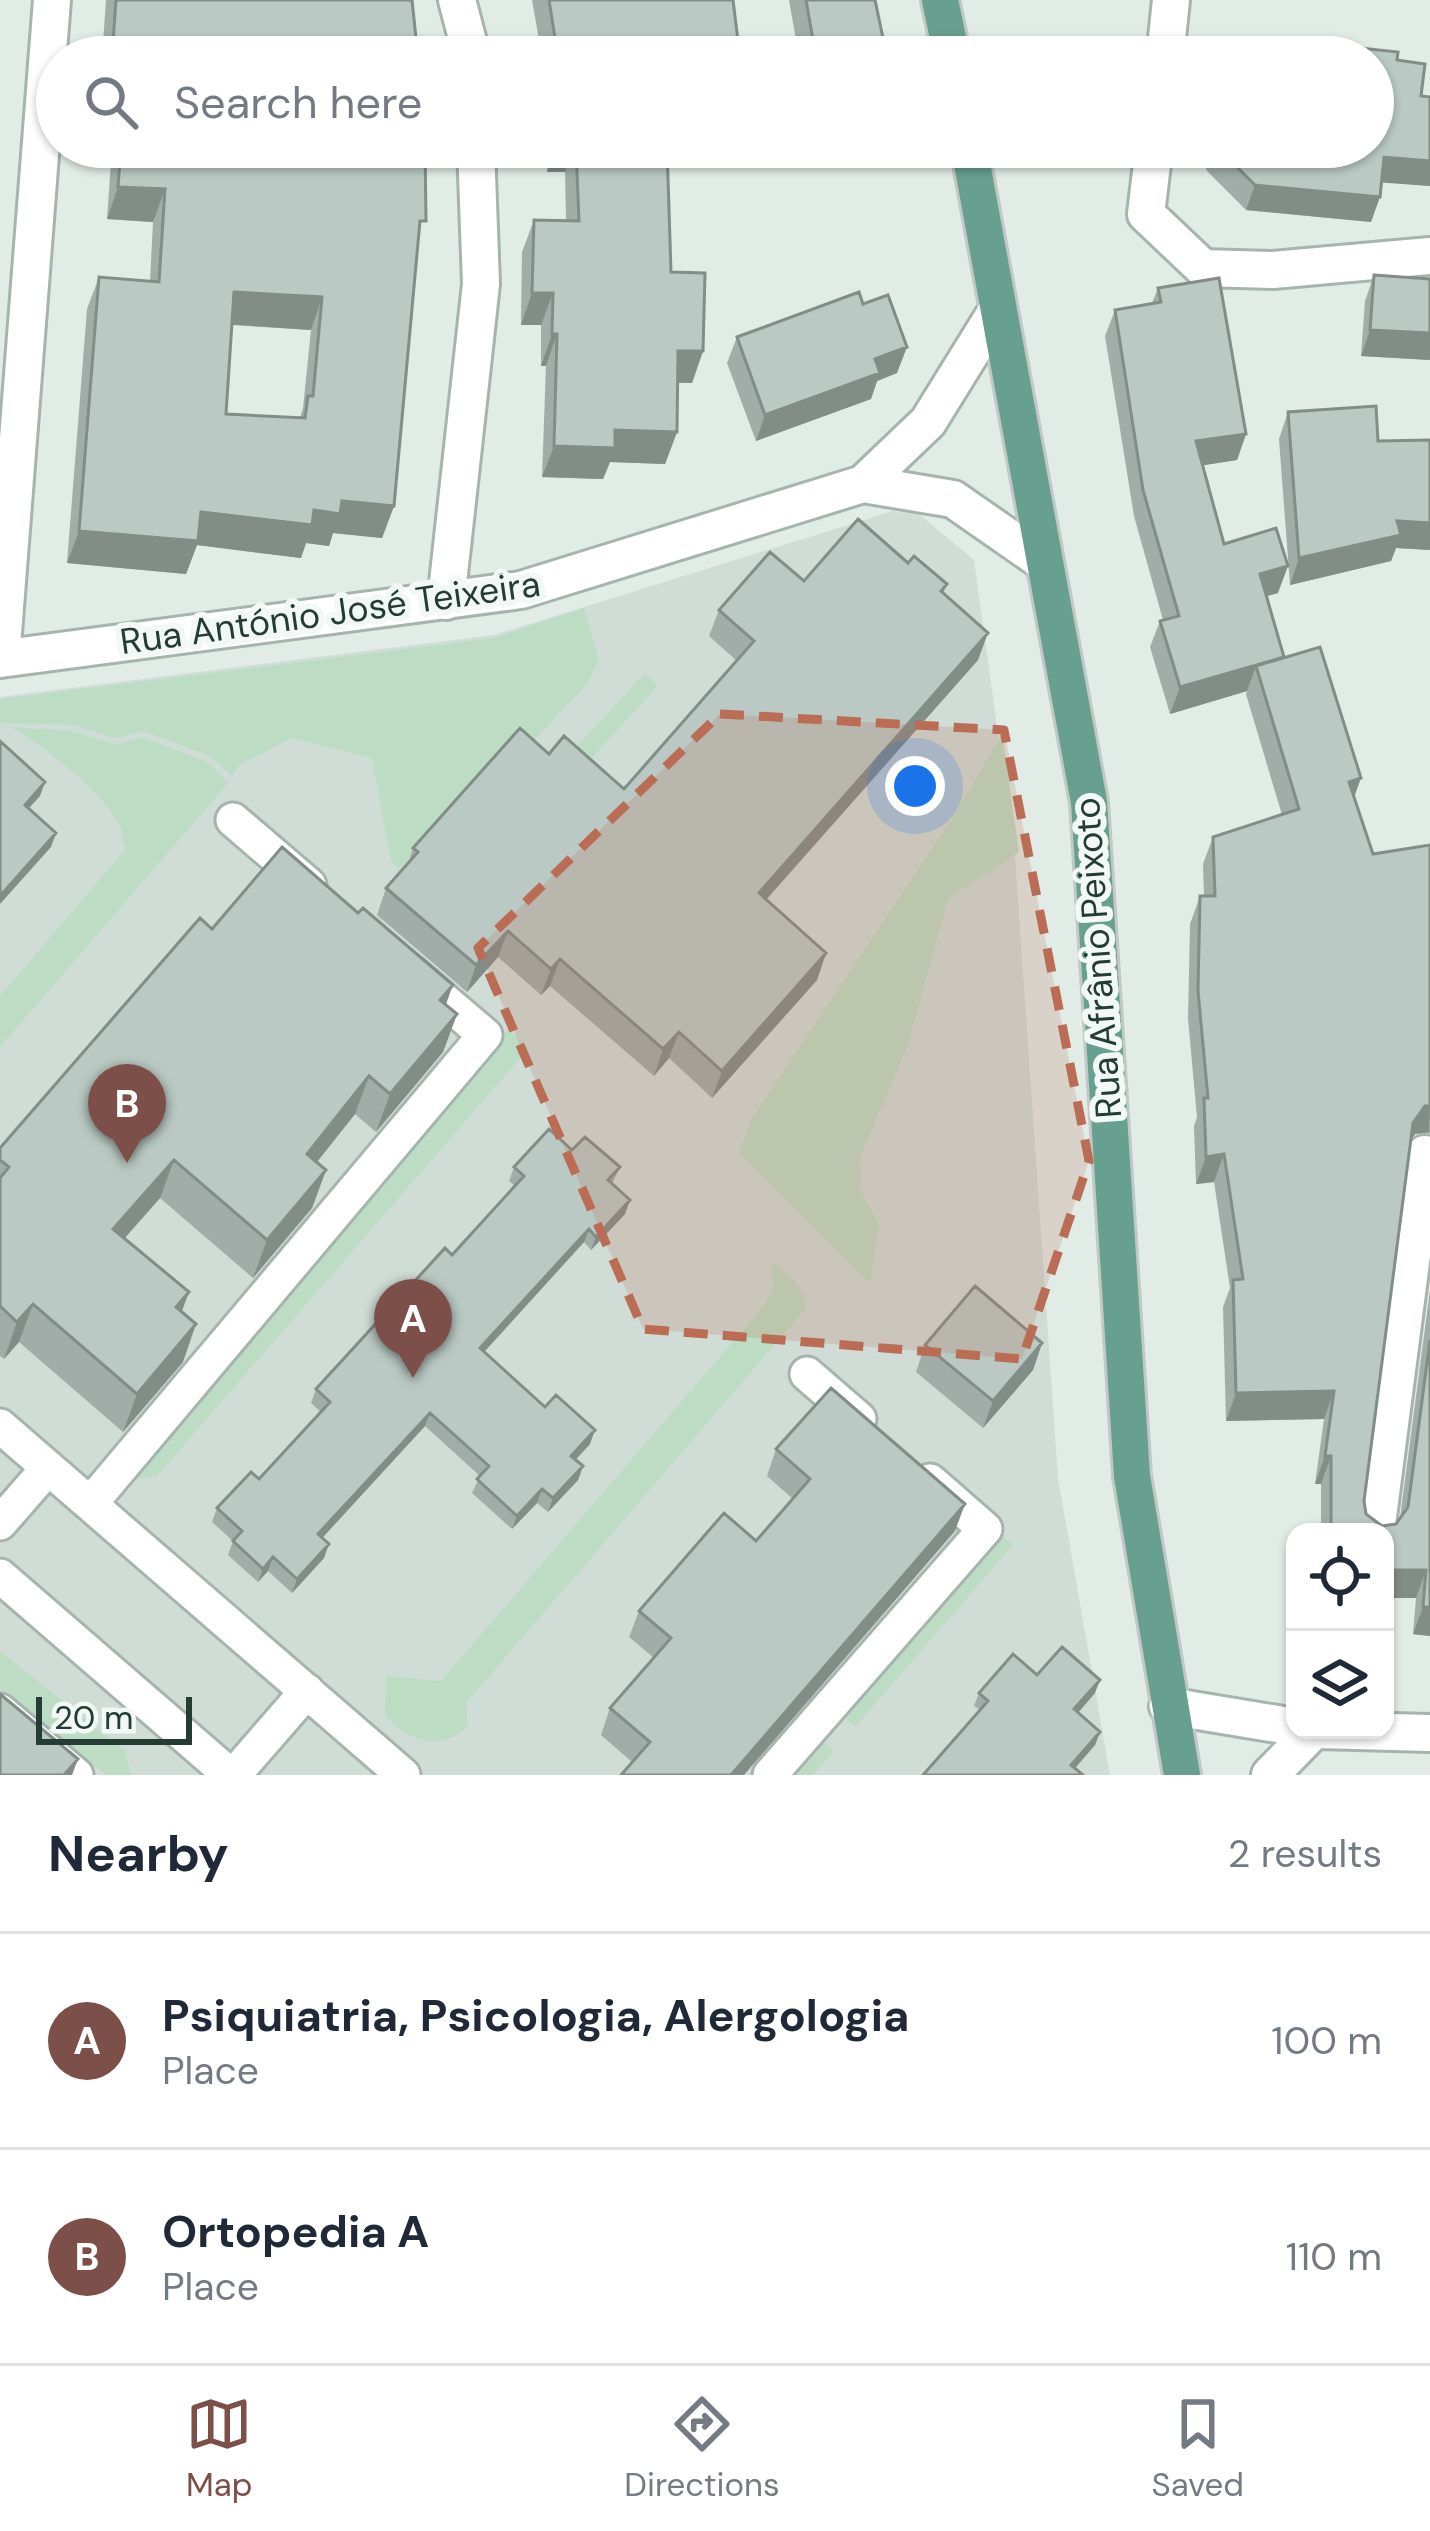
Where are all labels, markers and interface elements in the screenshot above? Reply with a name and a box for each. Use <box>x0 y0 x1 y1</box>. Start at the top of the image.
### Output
search box <box>36 36 1394 168</box>
icon: search <box>78 69 144 135</box>
text: Search here <box>174 73 422 132</box>
street label: Rua António José Teixeira <box>117 560 543 665</box>
your location <box>885 756 945 816</box>
street label: Rua Afrânio Peixoto <box>1063 796 1132 1120</box>
pin: B <box>88 1064 166 1163</box>
pin: A <box>374 1279 452 1378</box>
map controls <box>1286 1523 1394 1739</box>
button: locate <box>1286 1523 1394 1631</box>
button: layers <box>1286 1631 1394 1739</box>
scale bar <box>36 1691 192 1744</box>
text: 20 m <box>54 1696 133 1739</box>
text: Nearby <box>48 1820 229 1887</box>
text: 2 results <box>1228 1828 1382 1879</box>
text: Psiquiatria, Psicologia, Alergologia <box>162 1986 909 2045</box>
text: A <box>73 2015 101 2066</box>
text: 100 m <box>1271 2015 1382 2066</box>
text: Place <box>162 2045 259 2096</box>
text: Ortopedia A <box>162 2202 429 2261</box>
text: B <box>75 2231 99 2282</box>
text: 110 m <box>1286 2231 1382 2282</box>
text: Place <box>162 2261 259 2312</box>
tab: Map <box>186 2391 252 2506</box>
tab: Directions <box>624 2391 780 2506</box>
tab: Saved <box>1152 2391 1244 2506</box>

